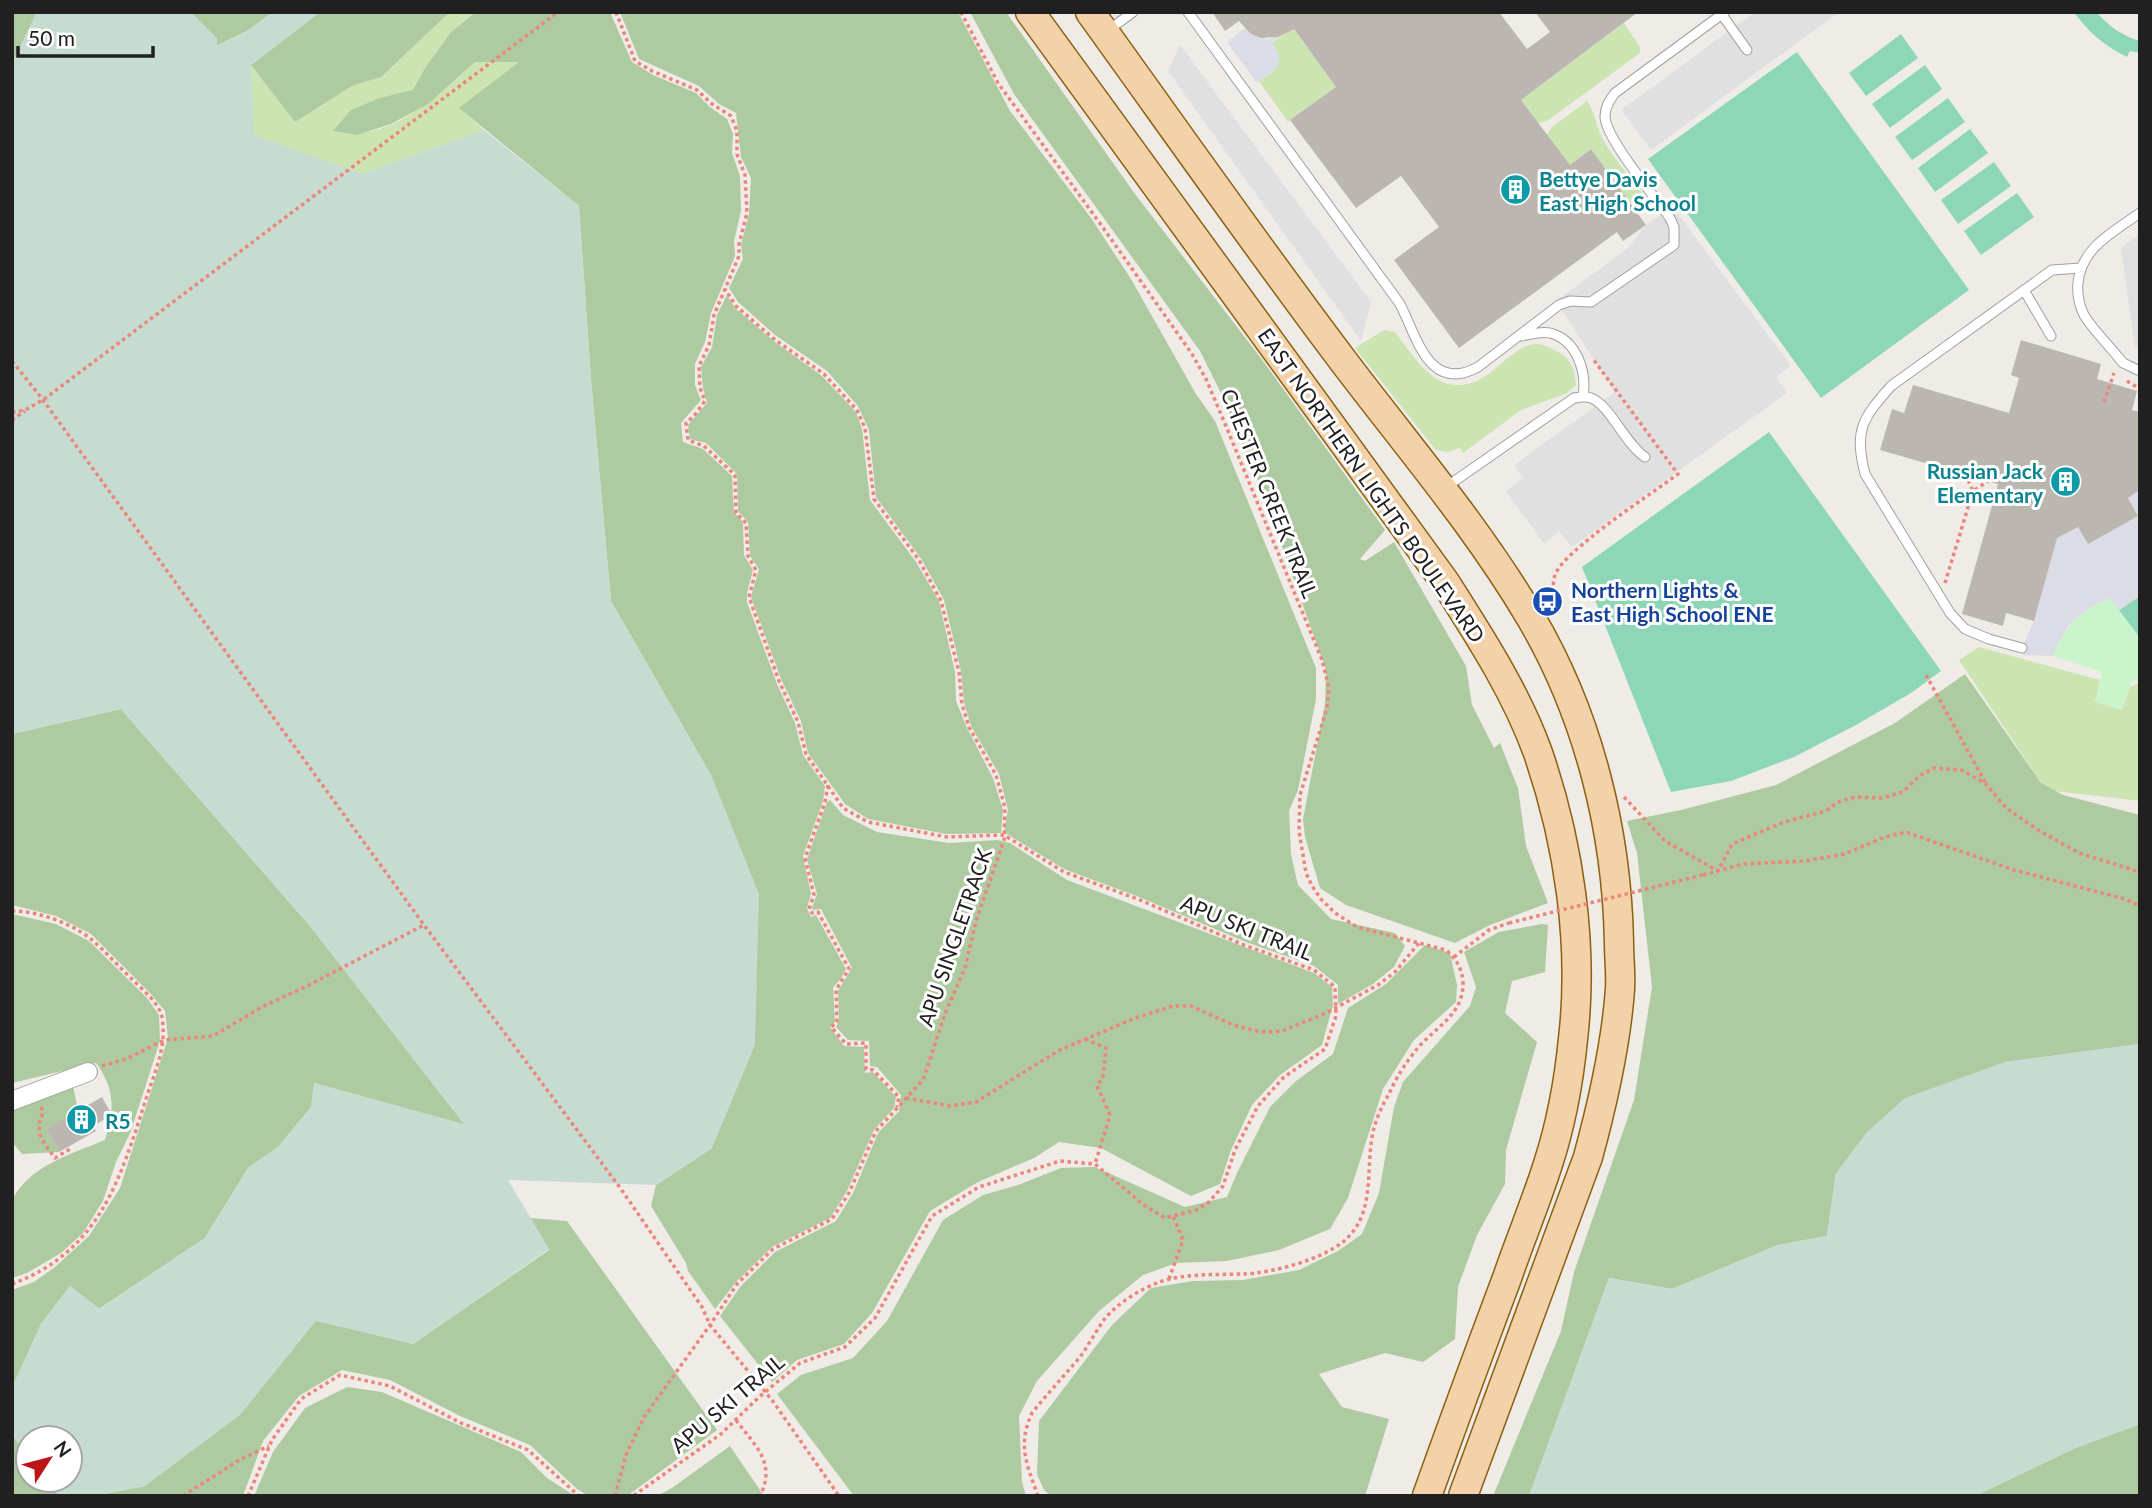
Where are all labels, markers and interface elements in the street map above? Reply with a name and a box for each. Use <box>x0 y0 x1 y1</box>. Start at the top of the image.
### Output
scale bar <box>18 14 152 58</box>
text: 50 m <box>28 25 75 50</box>
place label: Bettye Davis East High School <box>1539 166 1696 215</box>
building icon: Bettye Davis East High School <box>1499 173 1533 207</box>
street label: EAST NORTHERN LIGHTS BOULEVARD <box>1253 323 1491 647</box>
street label: CHESTER CREEK TRAIL <box>1217 385 1323 601</box>
place label: Russian Jack Elementary <box>1927 458 2044 507</box>
building icon: Russian Jack Elementary <box>2049 465 2083 499</box>
place label: Northern Lights & East High School ENE <box>1571 577 1773 626</box>
bus stop icon: Northern Lights & East High School ENE <box>1531 584 1565 618</box>
street label: APU SINGLETRACK <box>912 845 996 1029</box>
street label: APU SKI TRAIL <box>1177 889 1317 965</box>
building icon: R5 <box>65 1103 99 1137</box>
place label: R5 <box>105 1108 131 1133</box>
street label: APU SKI TRAIL <box>665 1348 789 1458</box>
north arrow <box>14 1424 84 1494</box>
text: N <box>50 1436 77 1461</box>

